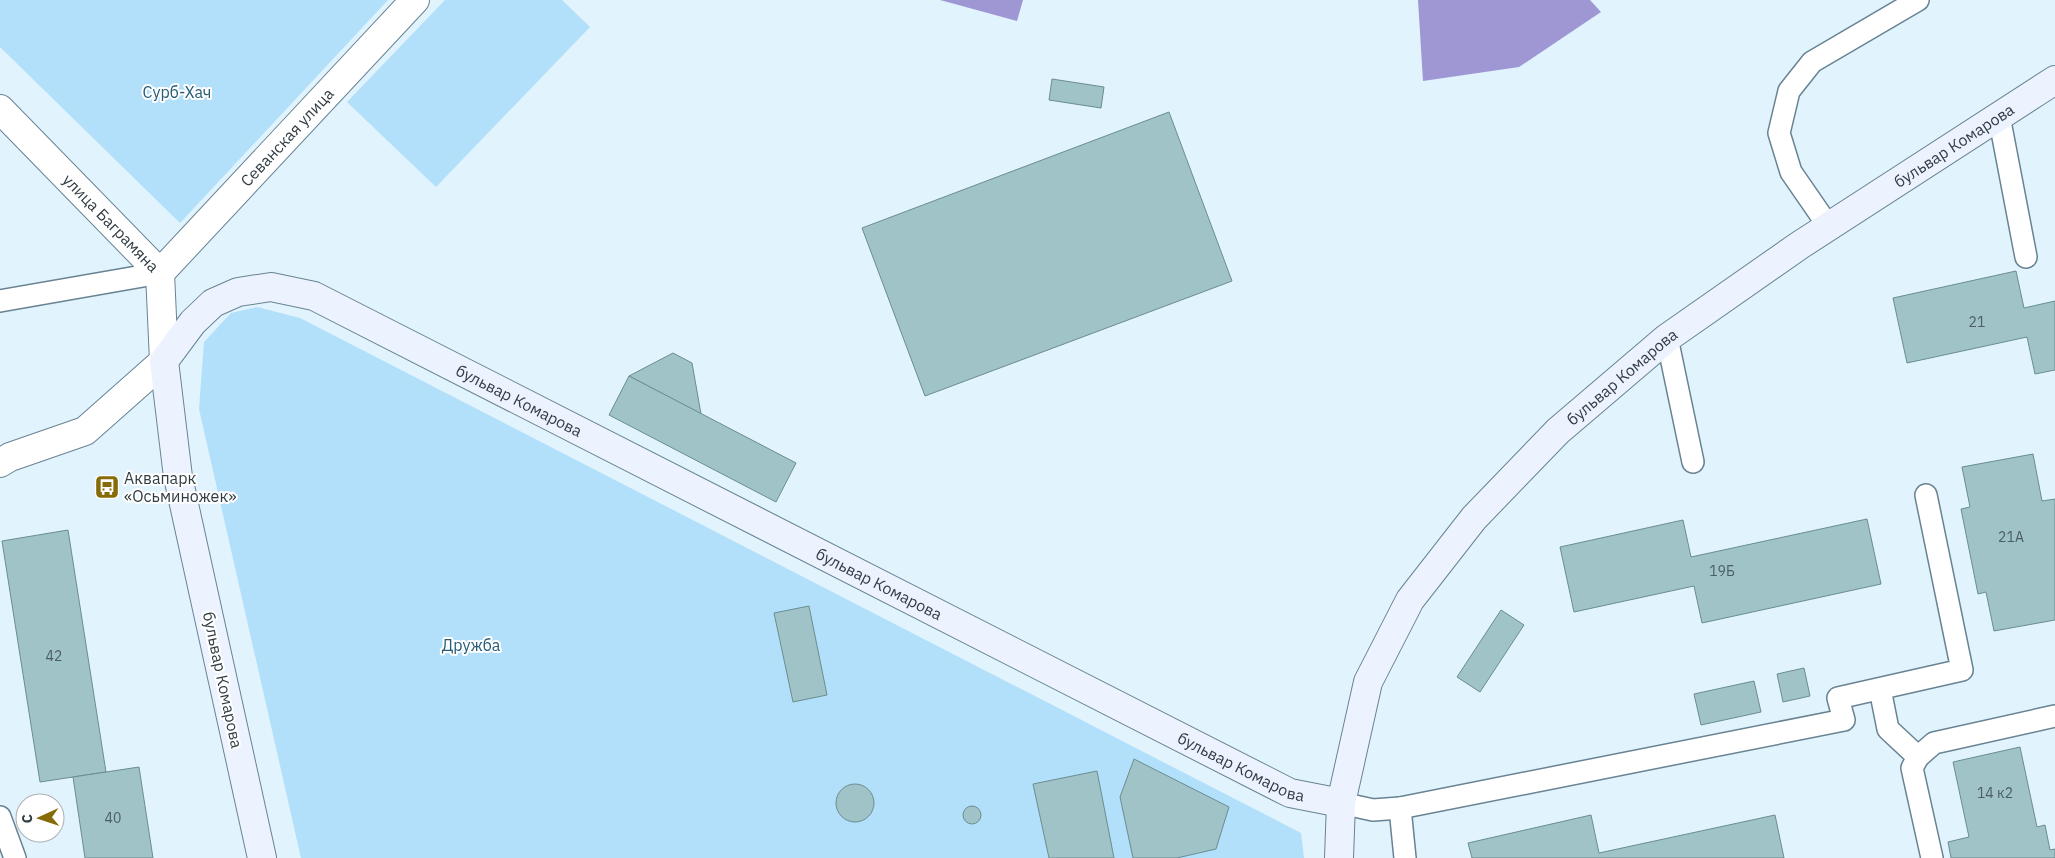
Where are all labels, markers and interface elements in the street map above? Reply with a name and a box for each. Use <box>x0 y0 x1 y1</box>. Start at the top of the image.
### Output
park label: Сурб-Хач <box>143 82 211 102</box>
street label: Севанская улица <box>236 83 338 190</box>
street label: бульвар Комарова <box>1890 99 2018 192</box>
street label: улица Баграмяна <box>59 170 164 276</box>
house number: 21 <box>1969 313 1985 331</box>
street label: бульвар Комарова <box>1562 324 1681 429</box>
street label: бульвар Комарова <box>453 360 586 441</box>
place label: Аквапарк «Осьминожек» <box>124 468 236 506</box>
bus stop icon: Аквапарк «Осьминожек» <box>94 474 120 500</box>
house number: 21А <box>1998 528 2024 546</box>
street label: бульвар Комарова <box>813 543 946 624</box>
house number: 19Б <box>1709 562 1735 580</box>
street label: бульвар Комарова <box>199 610 247 750</box>
park label: Дружба <box>442 635 501 655</box>
house number: 42 <box>46 647 62 665</box>
street label: бульвар Комарова <box>1174 728 1307 806</box>
house number: 14 к2 <box>1977 784 2013 802</box>
north arrow <box>15 793 65 843</box>
house number: 40 <box>105 809 121 827</box>
text: С <box>18 814 36 824</box>

